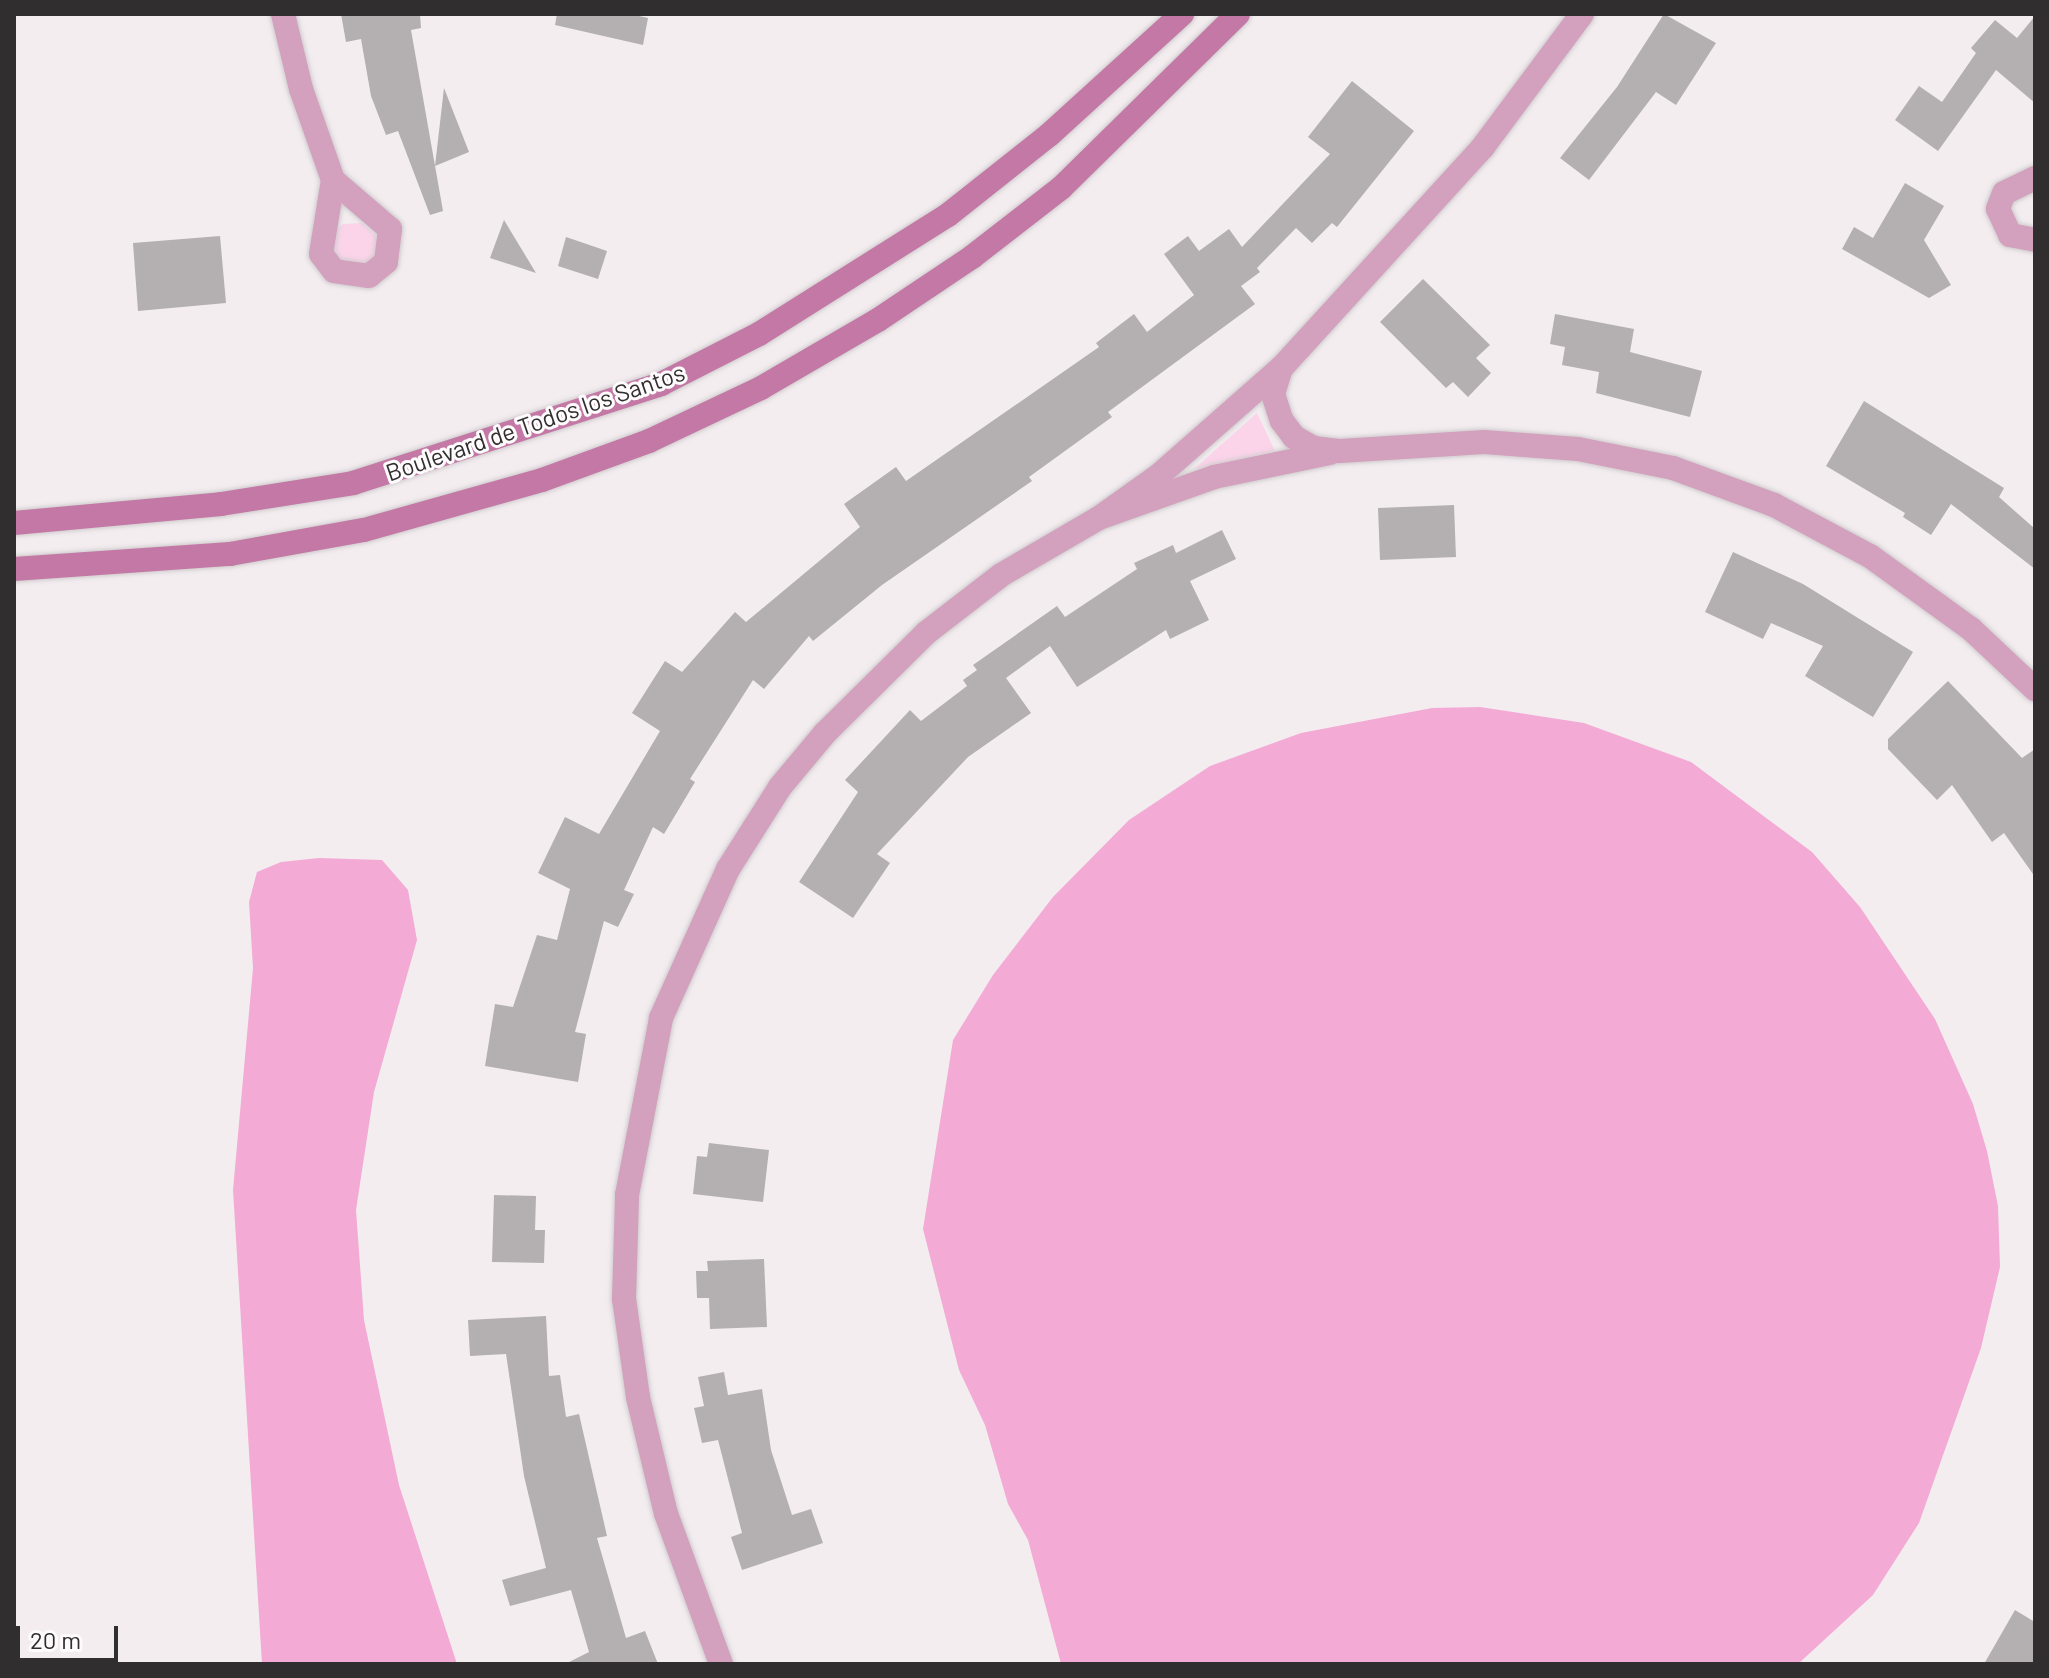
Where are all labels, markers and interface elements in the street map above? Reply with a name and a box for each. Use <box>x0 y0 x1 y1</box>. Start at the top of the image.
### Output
street label: Boulevard de Todos los Santos <box>382 357 688 487</box>
scale bar <box>20 1610 122 1660</box>
text: 20 m <box>30 1625 81 1654</box>

